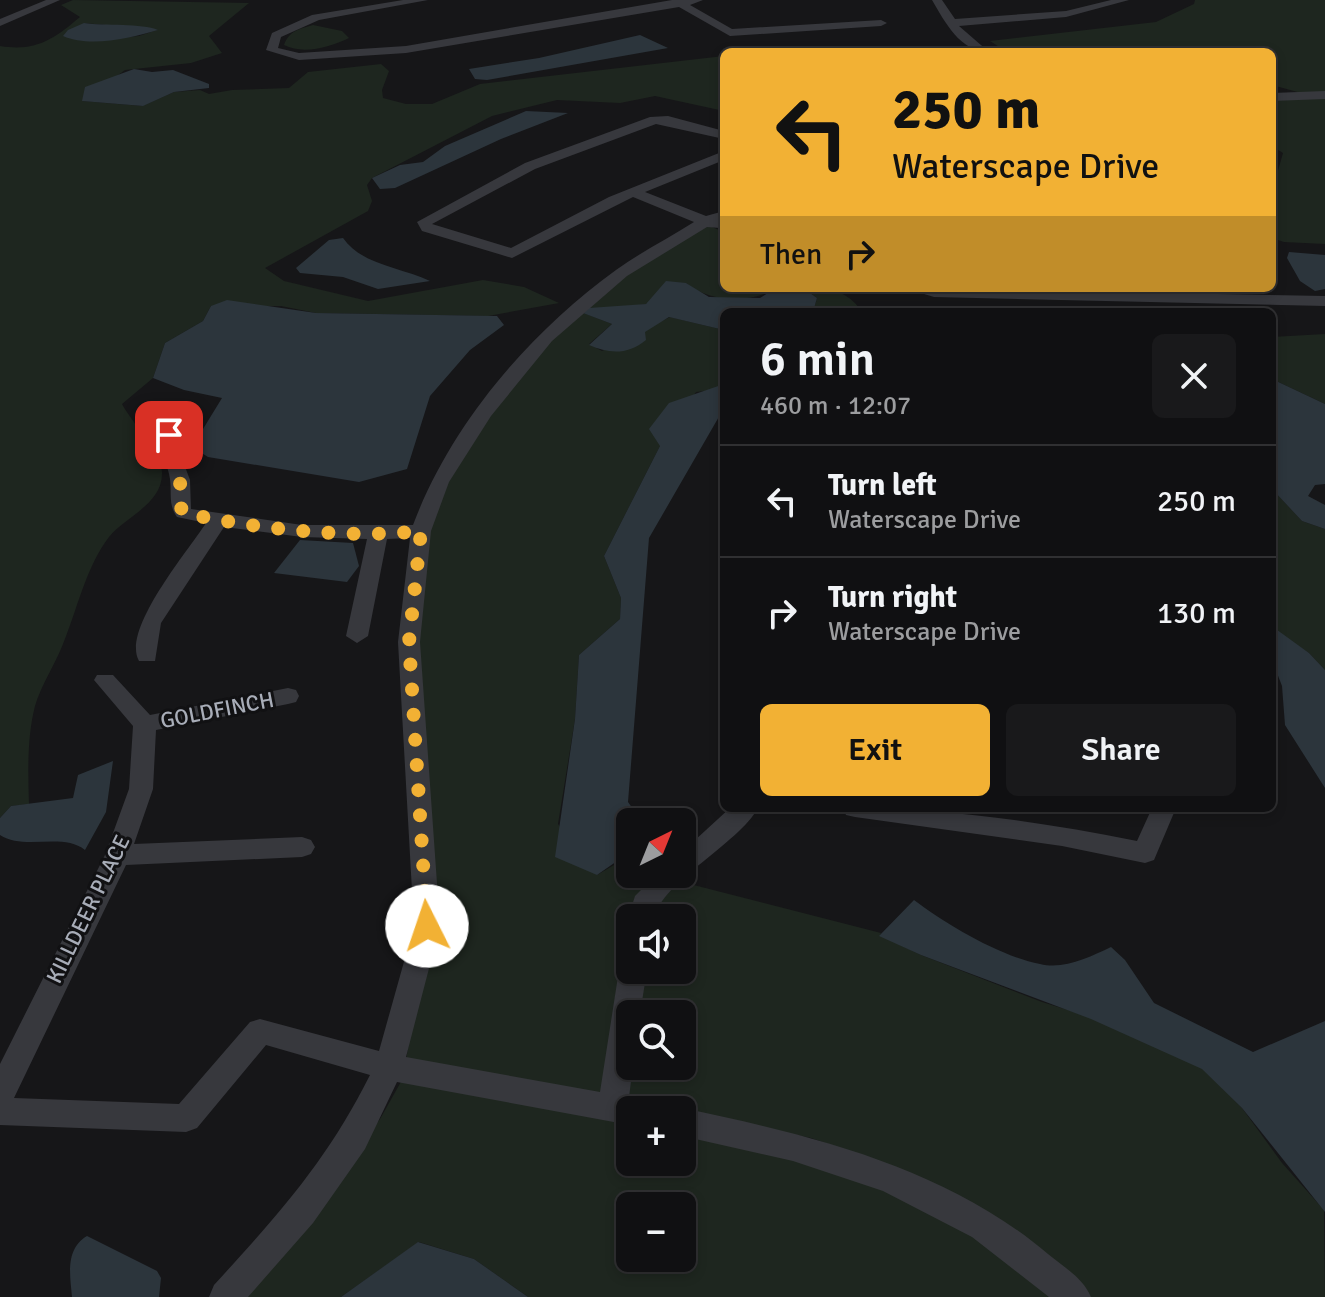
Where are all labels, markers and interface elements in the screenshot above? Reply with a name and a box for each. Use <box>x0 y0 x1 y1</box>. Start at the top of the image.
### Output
text: 250 m <box>892 75 1040 144</box>
icon: left <box>760 80 864 184</box>
text: Waterscape Drive <box>892 144 1159 189</box>
icon: right <box>838 232 882 276</box>
text: Then <box>760 236 822 273</box>
text: 6 min <box>760 330 875 389</box>
button: close <box>1152 334 1236 418</box>
text: 460 m · 12:07 <box>760 390 911 422</box>
pin <box>135 401 203 469</box>
icon: arrive <box>147 413 191 457</box>
text: Turn left <box>828 467 937 504</box>
icon: left <box>760 479 804 523</box>
text: 250 m <box>1157 483 1236 520</box>
text: Waterscape Drive <box>828 504 1021 536</box>
text: Turn right <box>828 579 957 616</box>
icon: right <box>760 591 804 635</box>
text: 130 m <box>1157 595 1236 632</box>
text: Waterscape Drive <box>828 616 1021 648</box>
street label: GOLDFINCH <box>158 686 276 734</box>
button: Exit <box>760 704 990 796</box>
button: Share <box>1006 704 1236 796</box>
north arrow <box>616 808 696 888</box>
map controls <box>616 808 696 1272</box>
street label: KILLDEER PLACE <box>40 830 136 988</box>
position arrow <box>385 884 469 968</box>
button: sound <box>616 904 696 984</box>
button: search <box>616 1000 696 1080</box>
button: + <box>616 1096 696 1176</box>
button: − <box>616 1192 696 1272</box>

